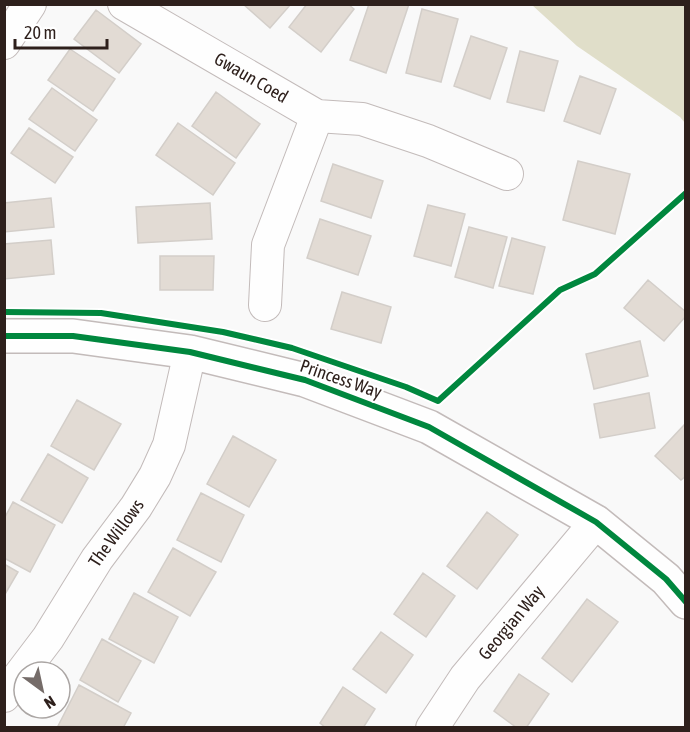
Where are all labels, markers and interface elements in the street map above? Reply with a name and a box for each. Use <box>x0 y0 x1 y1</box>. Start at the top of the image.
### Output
scale bar <box>15 12 106 50</box>
text: 20 m <box>24 22 56 43</box>
street label: Gwaun Coed <box>211 48 292 107</box>
street label: Princess Way <box>297 355 385 402</box>
street label: The Willows <box>84 496 148 570</box>
street label: Georgian Way <box>474 581 548 664</box>
north arrow <box>12 660 72 720</box>
text: N <box>41 692 59 713</box>

